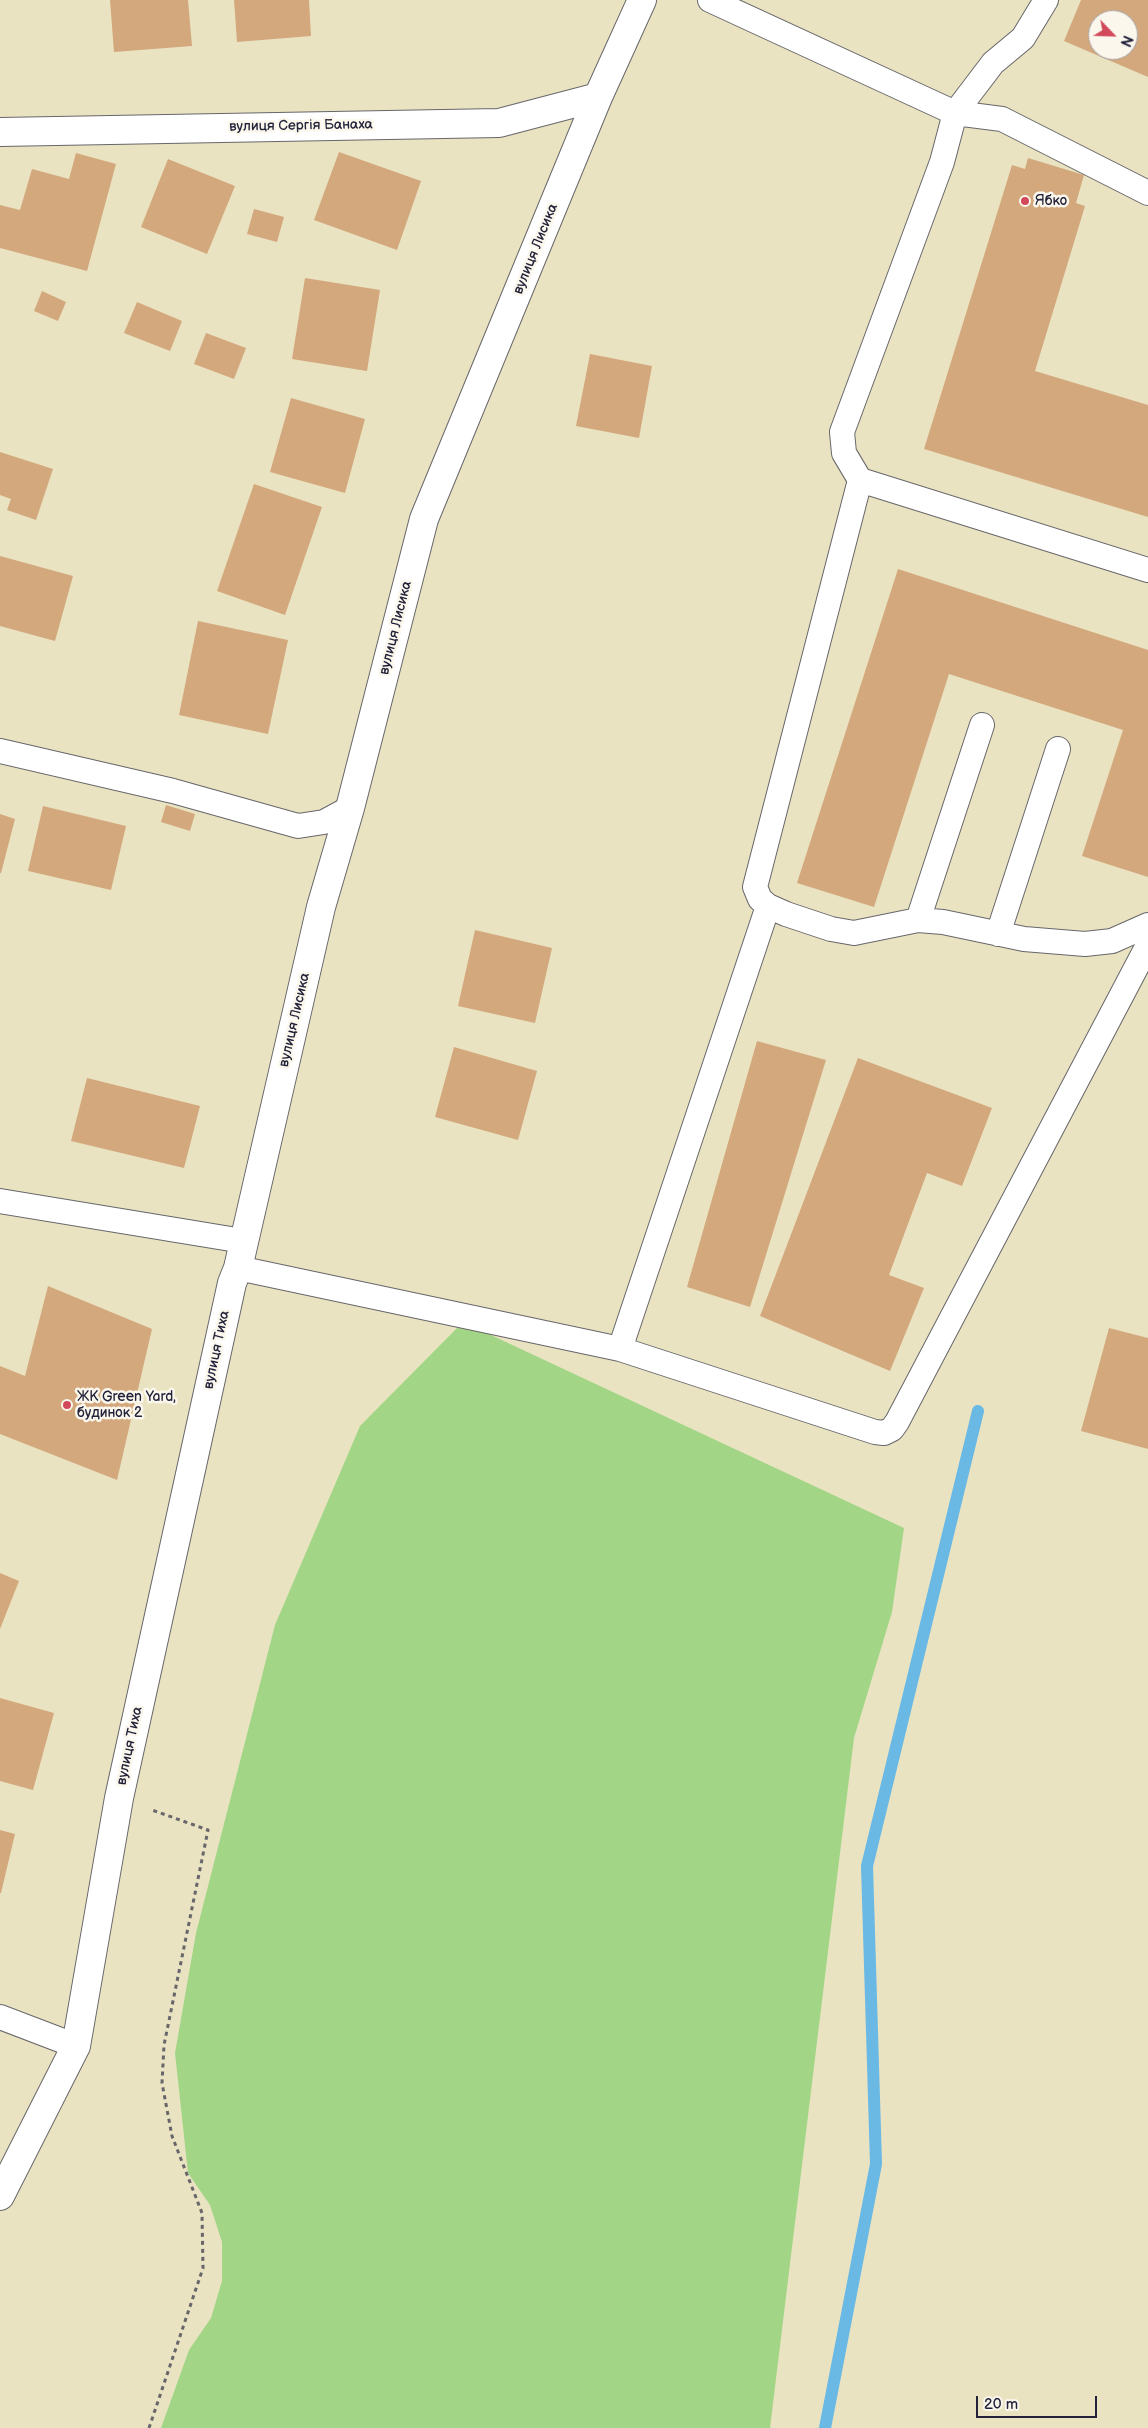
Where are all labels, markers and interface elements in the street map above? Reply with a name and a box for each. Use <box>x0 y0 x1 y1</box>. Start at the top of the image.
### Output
north arrow <box>1088 10 1138 60</box>
text: N <box>1116 33 1136 49</box>
street label: вулиця Сергія Банаха <box>229 116 373 136</box>
place label: Ябко <box>1035 193 1067 209</box>
marker: Ябко <box>1019 195 1031 207</box>
street label: вулиця Лисика <box>510 201 562 297</box>
street label: вулиця Лисика <box>376 579 416 677</box>
street label: вулиця Лисика <box>276 971 314 1069</box>
street label: вулиця Тиха <box>200 1309 234 1391</box>
place label: ЖК Green Yard, будинок 2 <box>77 1389 176 1421</box>
marker: ЖК Green Yard, будинок 2 <box>61 1399 73 1411</box>
street label: вулиця Тиха <box>113 1705 147 1787</box>
scale bar <box>978 2386 1099 2418</box>
text: 20 m <box>984 2395 1018 2414</box>

